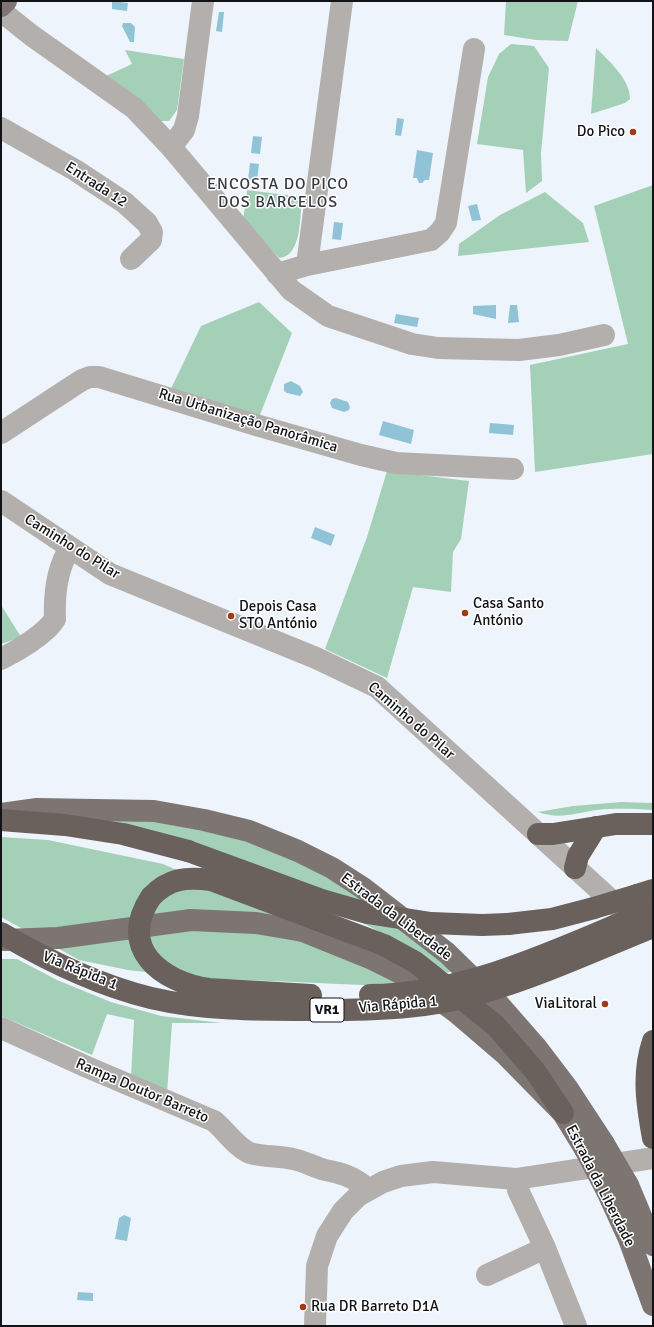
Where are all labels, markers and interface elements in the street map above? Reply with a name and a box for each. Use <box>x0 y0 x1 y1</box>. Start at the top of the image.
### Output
place label: Do Pico <box>577 123 625 141</box>
marker: Do Pico <box>628 127 638 137</box>
street label: Entrada 12 <box>62 158 130 212</box>
district label: ENCOSTA DO PICO DOS BARCELOS <box>207 175 349 213</box>
street label: Rua Urbanização Panorâmica <box>156 385 340 457</box>
street label: Caminho do Pilar <box>21 510 123 584</box>
place label: Casa Santo António <box>473 595 544 630</box>
place label: Depois Casa STO António <box>239 598 317 633</box>
marker: Casa Santo António <box>460 608 470 618</box>
marker: Depois Casa STO António <box>226 611 236 621</box>
street label: Caminho do Pilar <box>364 678 458 764</box>
street label: Estrada da Liberdade <box>337 869 455 965</box>
street label: Via Rápida 1 <box>40 948 120 994</box>
street label: Via Rápida 1 <box>358 993 438 1017</box>
place label: ViaLitoral <box>535 995 597 1013</box>
road number: VR1 <box>310 998 344 1022</box>
marker: ViaLitoral <box>600 999 610 1009</box>
street label: Rampa Doutor Barreto <box>73 1055 211 1127</box>
street label: Estrada da Liberdade <box>561 1122 639 1250</box>
place label: Rua DR Barreto D1A <box>311 1298 439 1316</box>
marker: Rua DR Barreto D1A <box>298 1302 308 1312</box>

